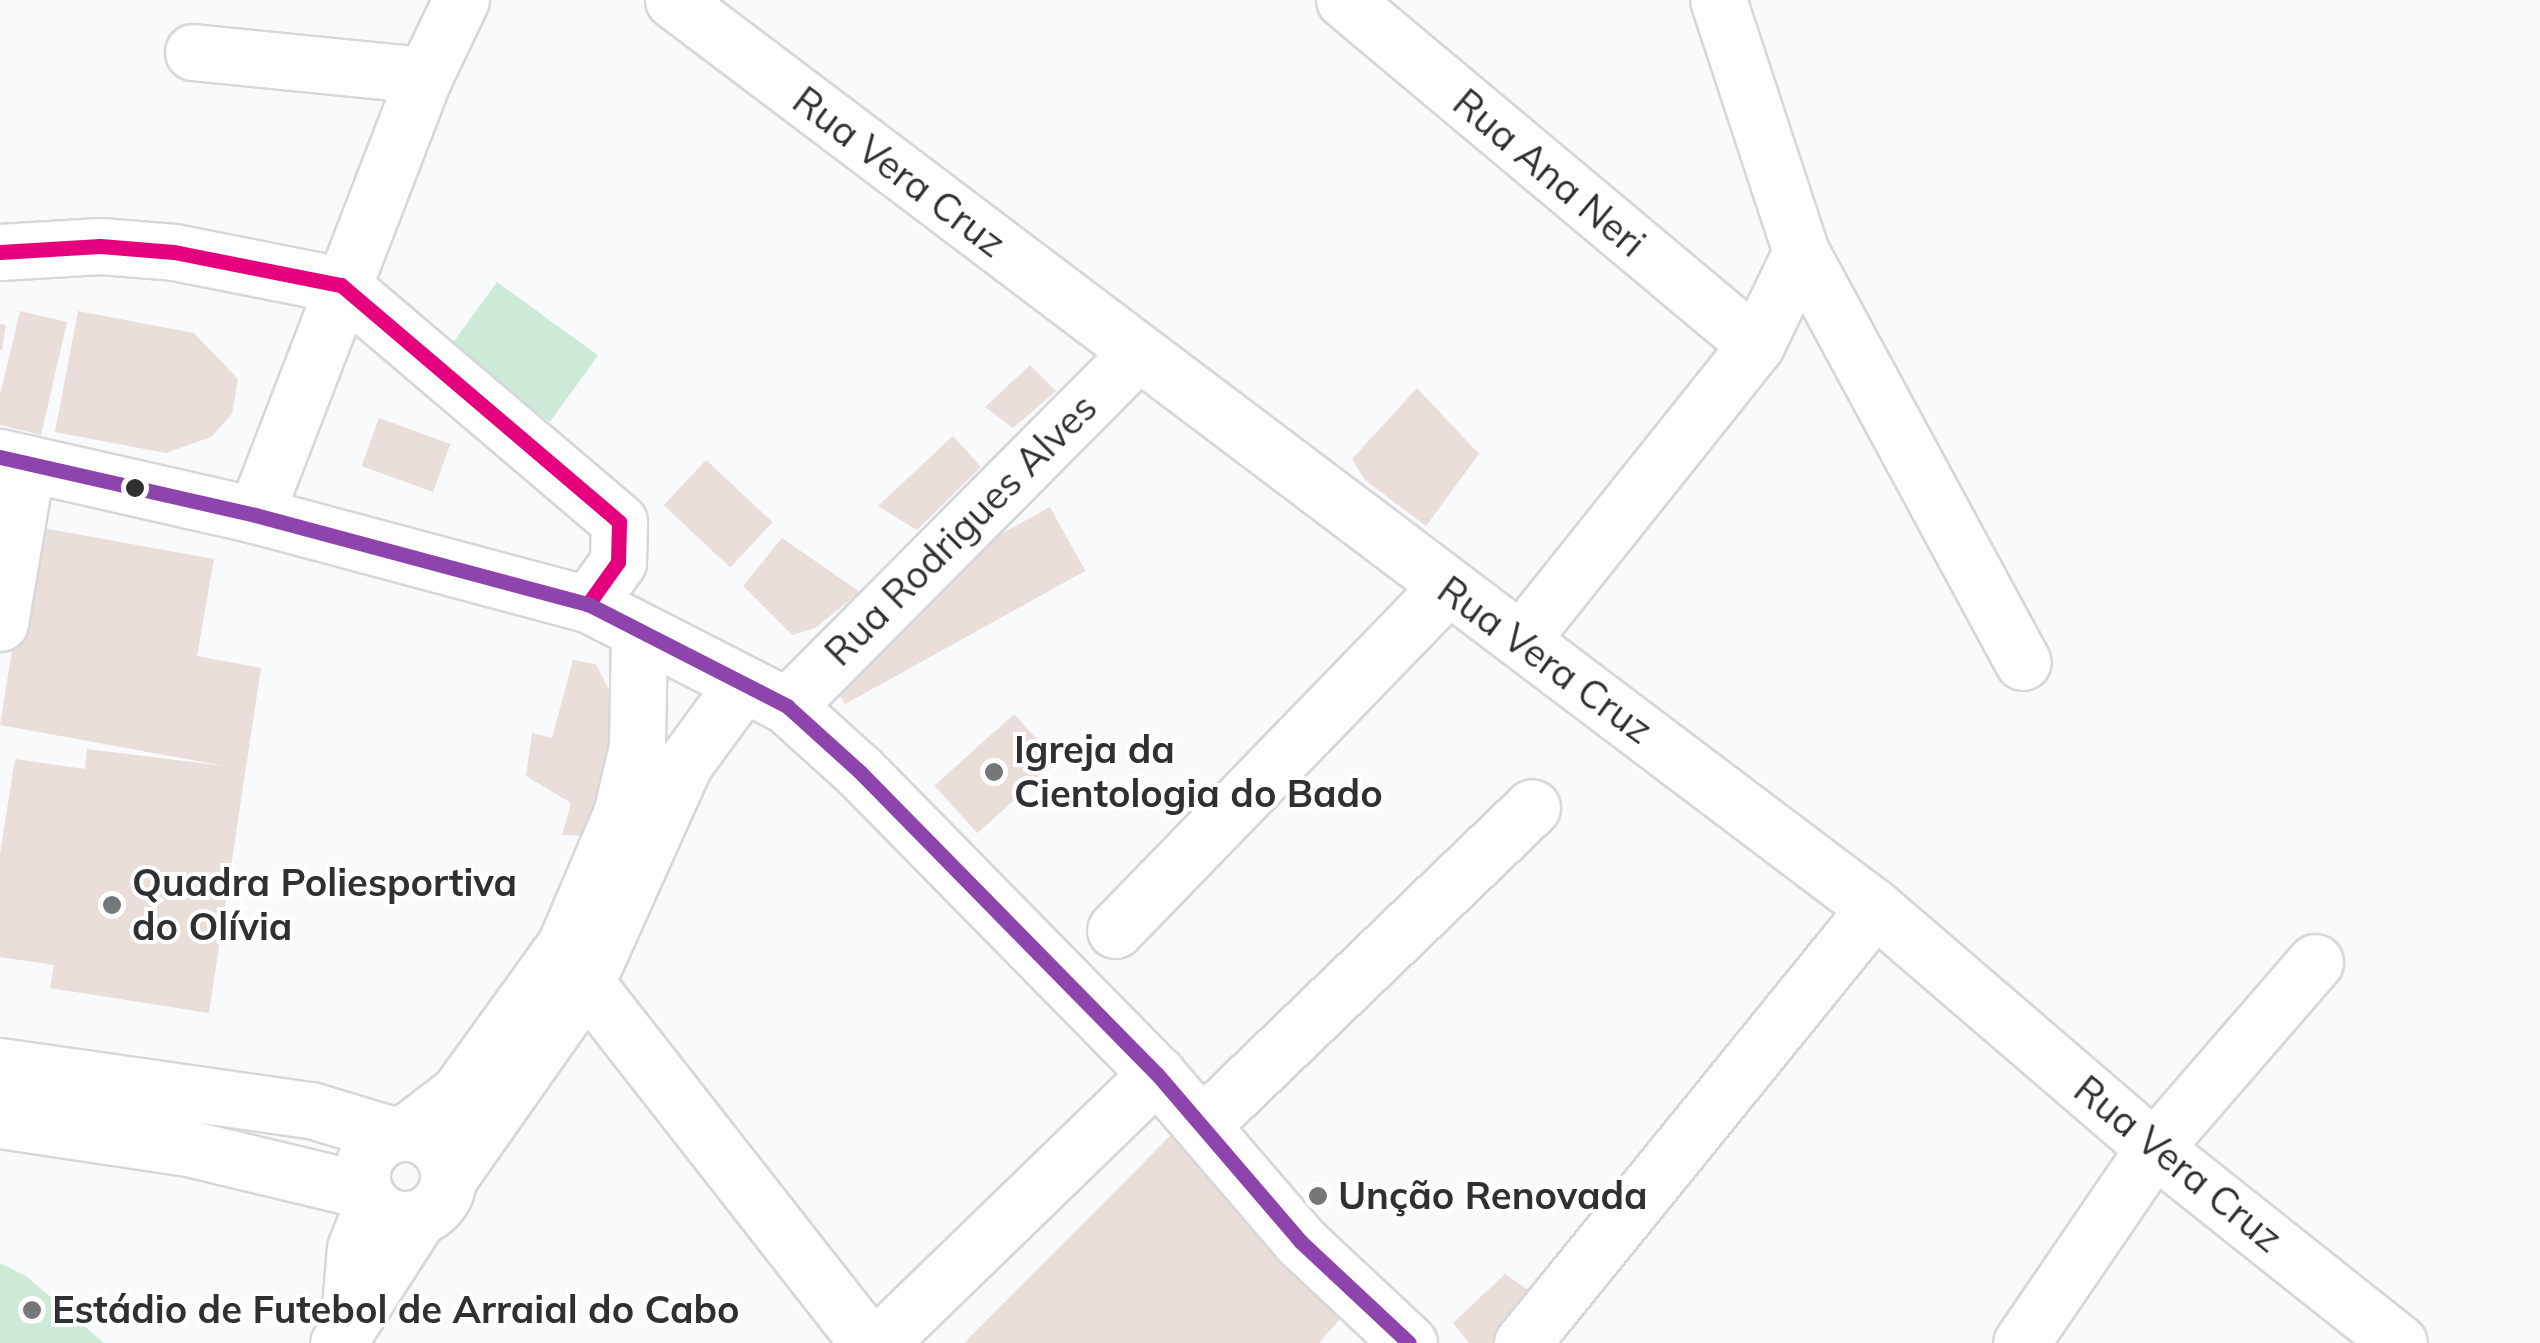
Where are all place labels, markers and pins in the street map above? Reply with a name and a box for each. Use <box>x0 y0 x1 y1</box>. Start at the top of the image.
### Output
unlabelled marker <box>125 478 145 498</box>
place label: Igreja da Cientologia do Bado <box>1014 727 1383 816</box>
marker: Igreja da Cientologia do Bado <box>983 761 1005 783</box>
place label: Quadra Poliesportiva do Olívia <box>132 860 517 949</box>
marker: Quadra Poliesportiva do Olívia <box>101 894 123 916</box>
place label: Unção Renovada <box>1338 1173 1648 1219</box>
marker: Unção Renovada <box>1307 1185 1329 1207</box>
place label: Estádio de Futebol de Arraial do Cabo <box>52 1287 739 1333</box>
marker: Estádio de Futebol de Arraial do Cabo <box>21 1299 43 1321</box>

